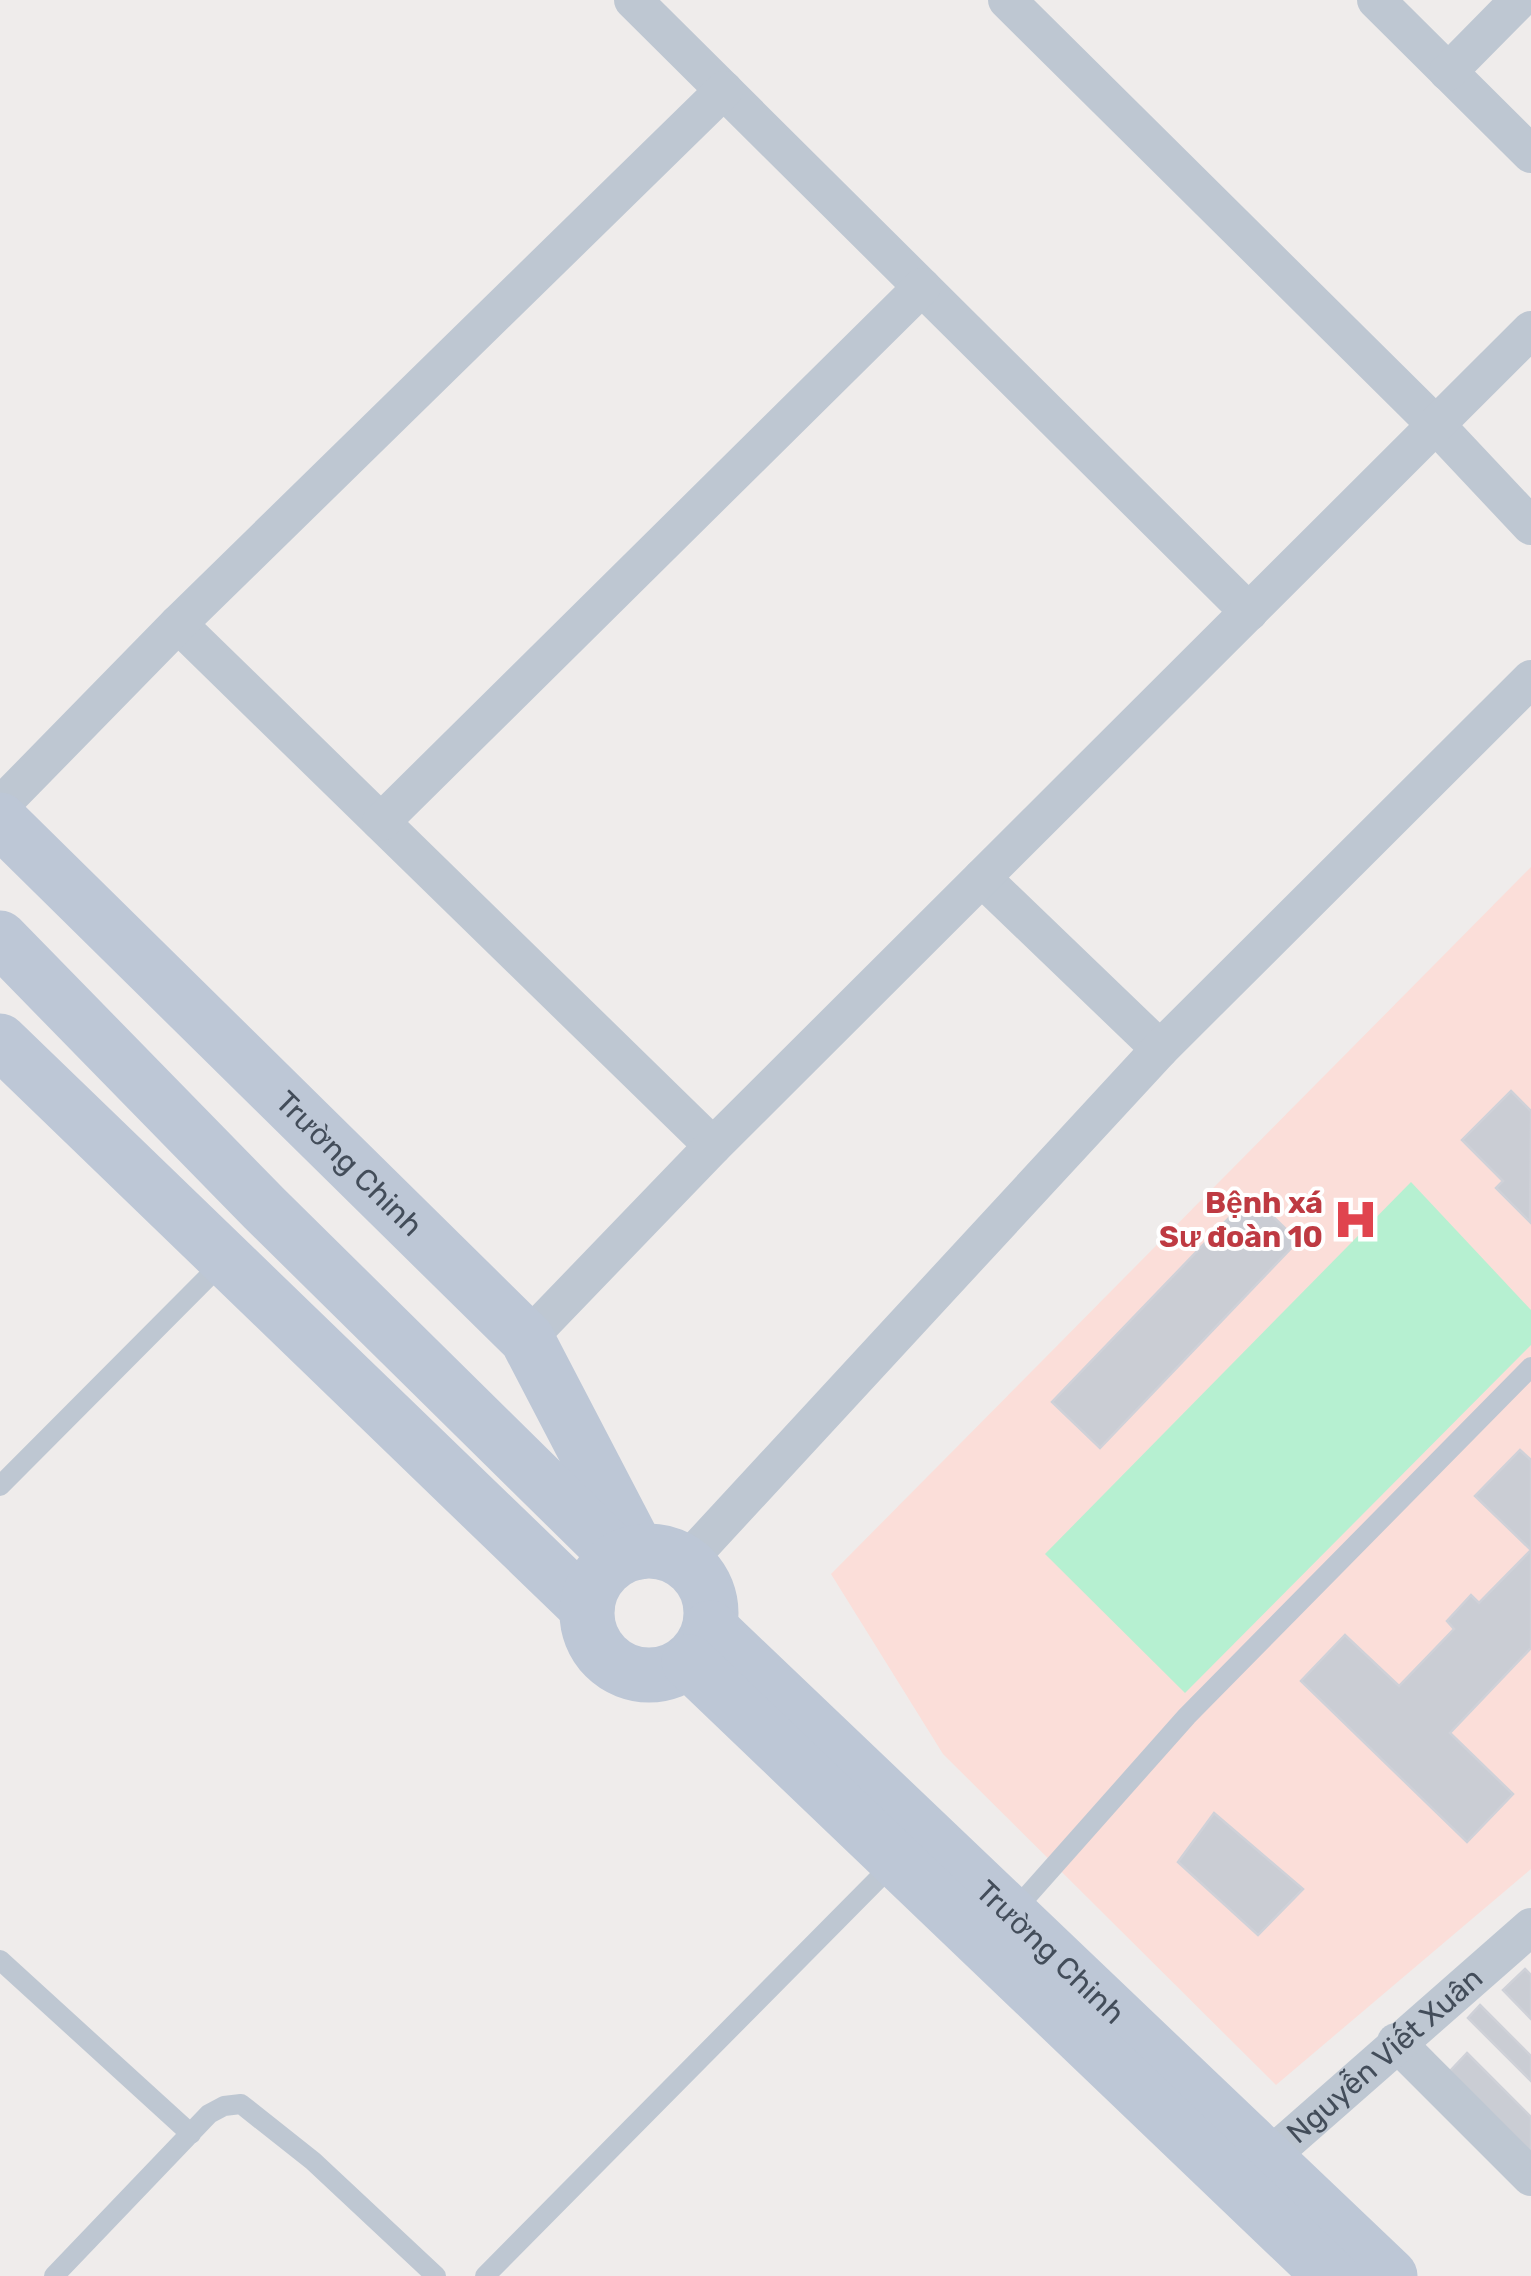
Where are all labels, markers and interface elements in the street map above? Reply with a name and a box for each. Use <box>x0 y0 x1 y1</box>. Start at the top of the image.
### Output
street label: Trường Chinh <box>268 1084 430 1244</box>
place label: Bệnh xá Sư đoàn 10 <box>1159 1185 1323 1255</box>
hospital icon: Bệnh xá Sư đoàn 10 <box>1332 1196 1380 1244</box>
street label: Trường Chinh <box>968 1873 1132 2031</box>
street label: Nguyễn Viết Xuân <box>1280 1960 1490 2151</box>

